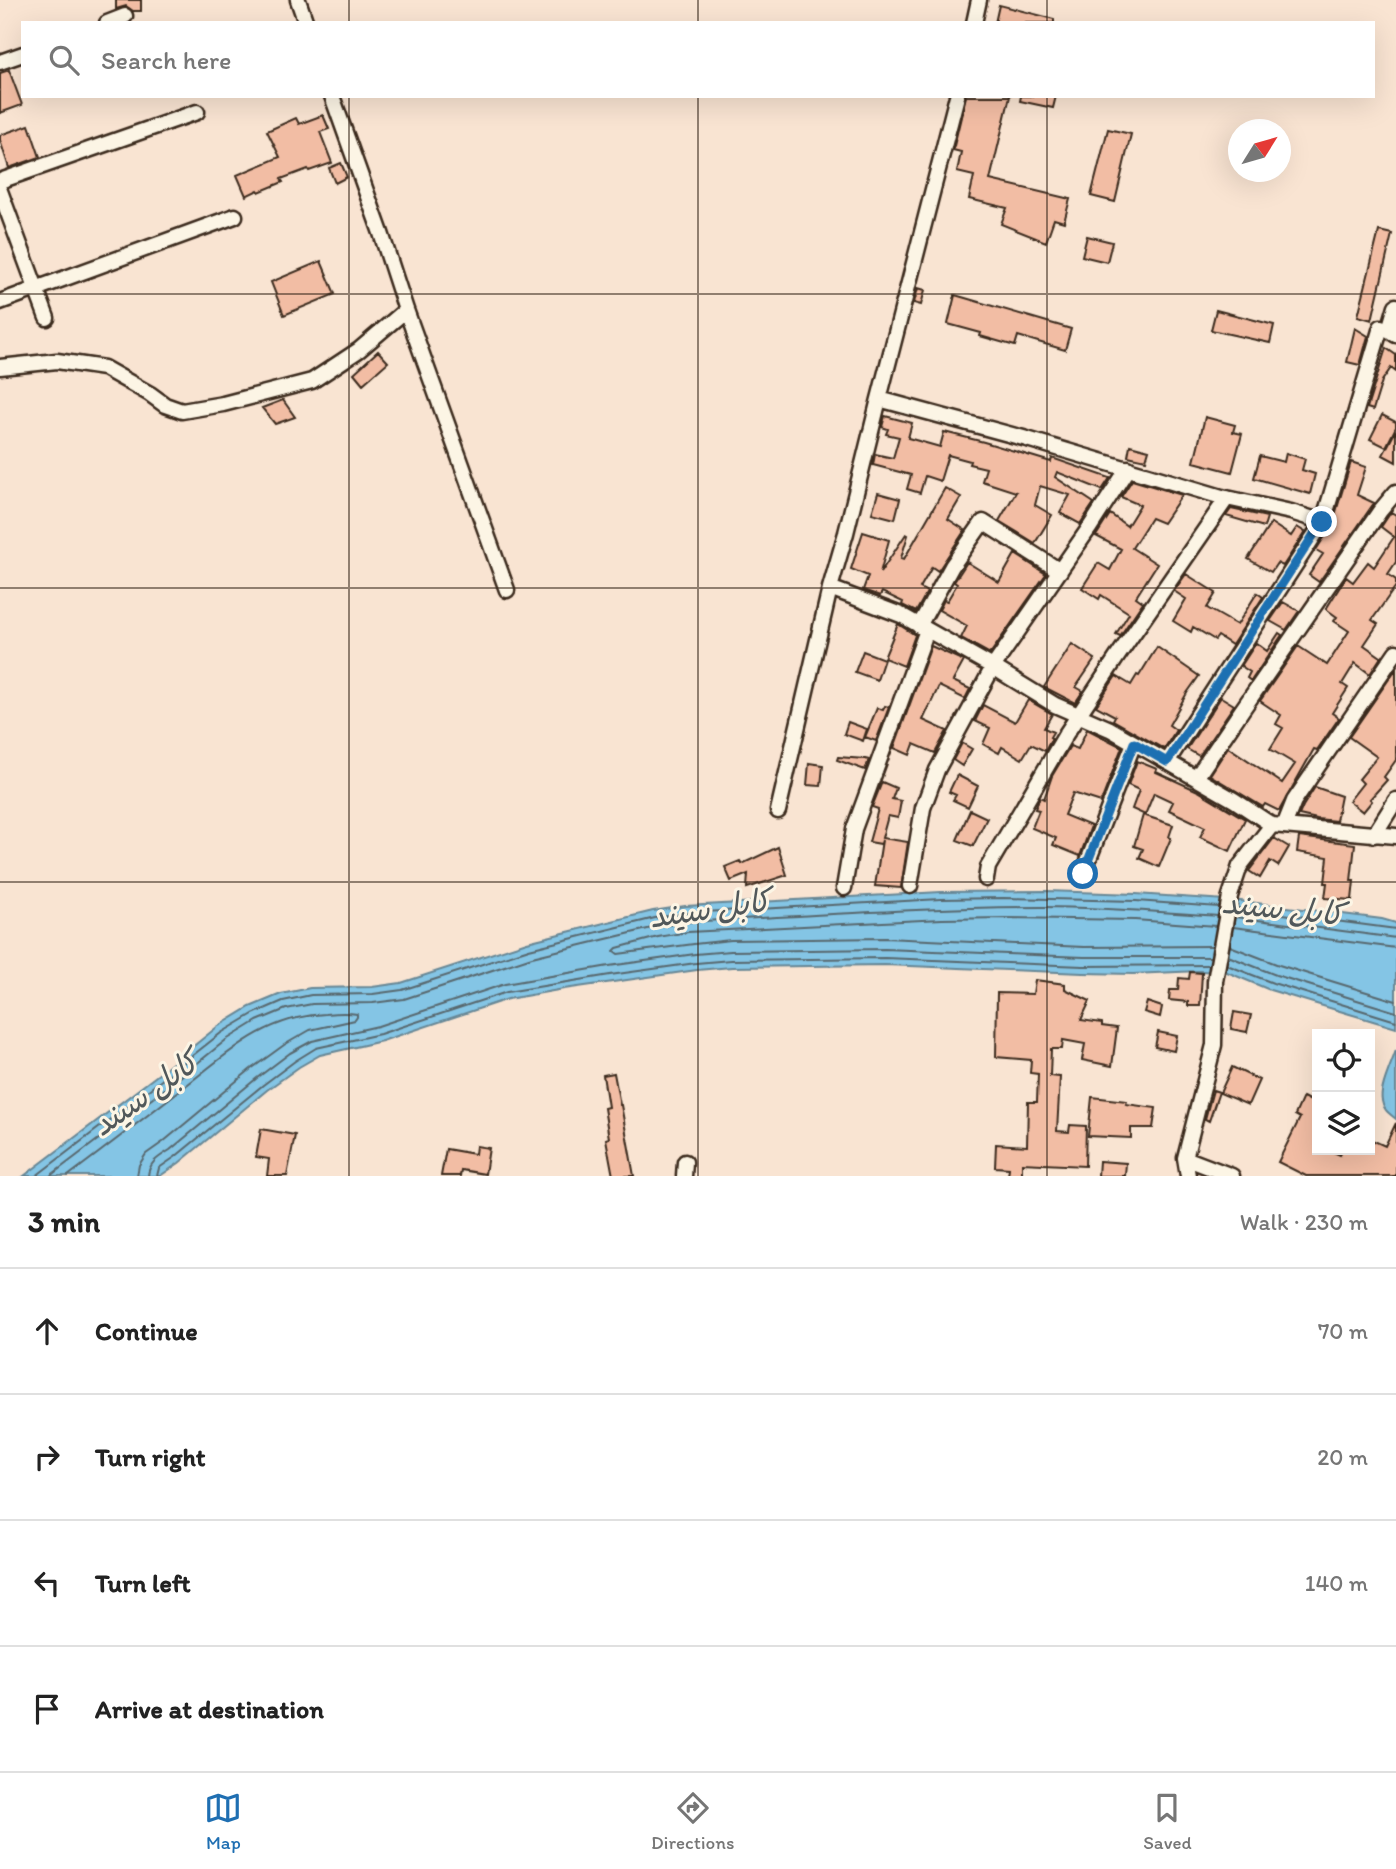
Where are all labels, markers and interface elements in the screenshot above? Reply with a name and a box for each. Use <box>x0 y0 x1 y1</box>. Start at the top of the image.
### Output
search box <box>21 21 1375 98</box>
icon: search <box>45 41 83 79</box>
text: Search here <box>101 44 231 76</box>
north arrow <box>1228 119 1291 182</box>
route end <box>1306 506 1337 537</box>
route start <box>1067 858 1098 889</box>
water label: کابل سيند <box>647 880 779 936</box>
water label: کابل سيند <box>1220 883 1351 935</box>
map controls <box>1312 1029 1375 1155</box>
button: locate <box>1312 1029 1375 1092</box>
water label: کابل سيند <box>84 1039 211 1144</box>
button: layers <box>1312 1092 1375 1155</box>
text: 3 min <box>28 1203 100 1240</box>
text: Walk · 230 m <box>1240 1208 1368 1236</box>
icon: ahead <box>28 1312 66 1350</box>
text: Continue <box>95 1315 198 1347</box>
text: 70 m <box>1318 1317 1368 1345</box>
icon: right <box>28 1438 66 1476</box>
text: Turn right <box>95 1441 206 1473</box>
text: 20 m <box>1317 1443 1368 1471</box>
icon: left <box>28 1564 66 1602</box>
text: Turn left <box>95 1567 191 1599</box>
text: 140 m <box>1305 1569 1368 1597</box>
icon: arrive <box>28 1690 66 1728</box>
text: Arrive at destination <box>95 1693 324 1725</box>
tab: Map <box>204 1789 242 1854</box>
tab: Directions <box>651 1789 735 1854</box>
tab: Saved <box>1143 1789 1192 1854</box>

